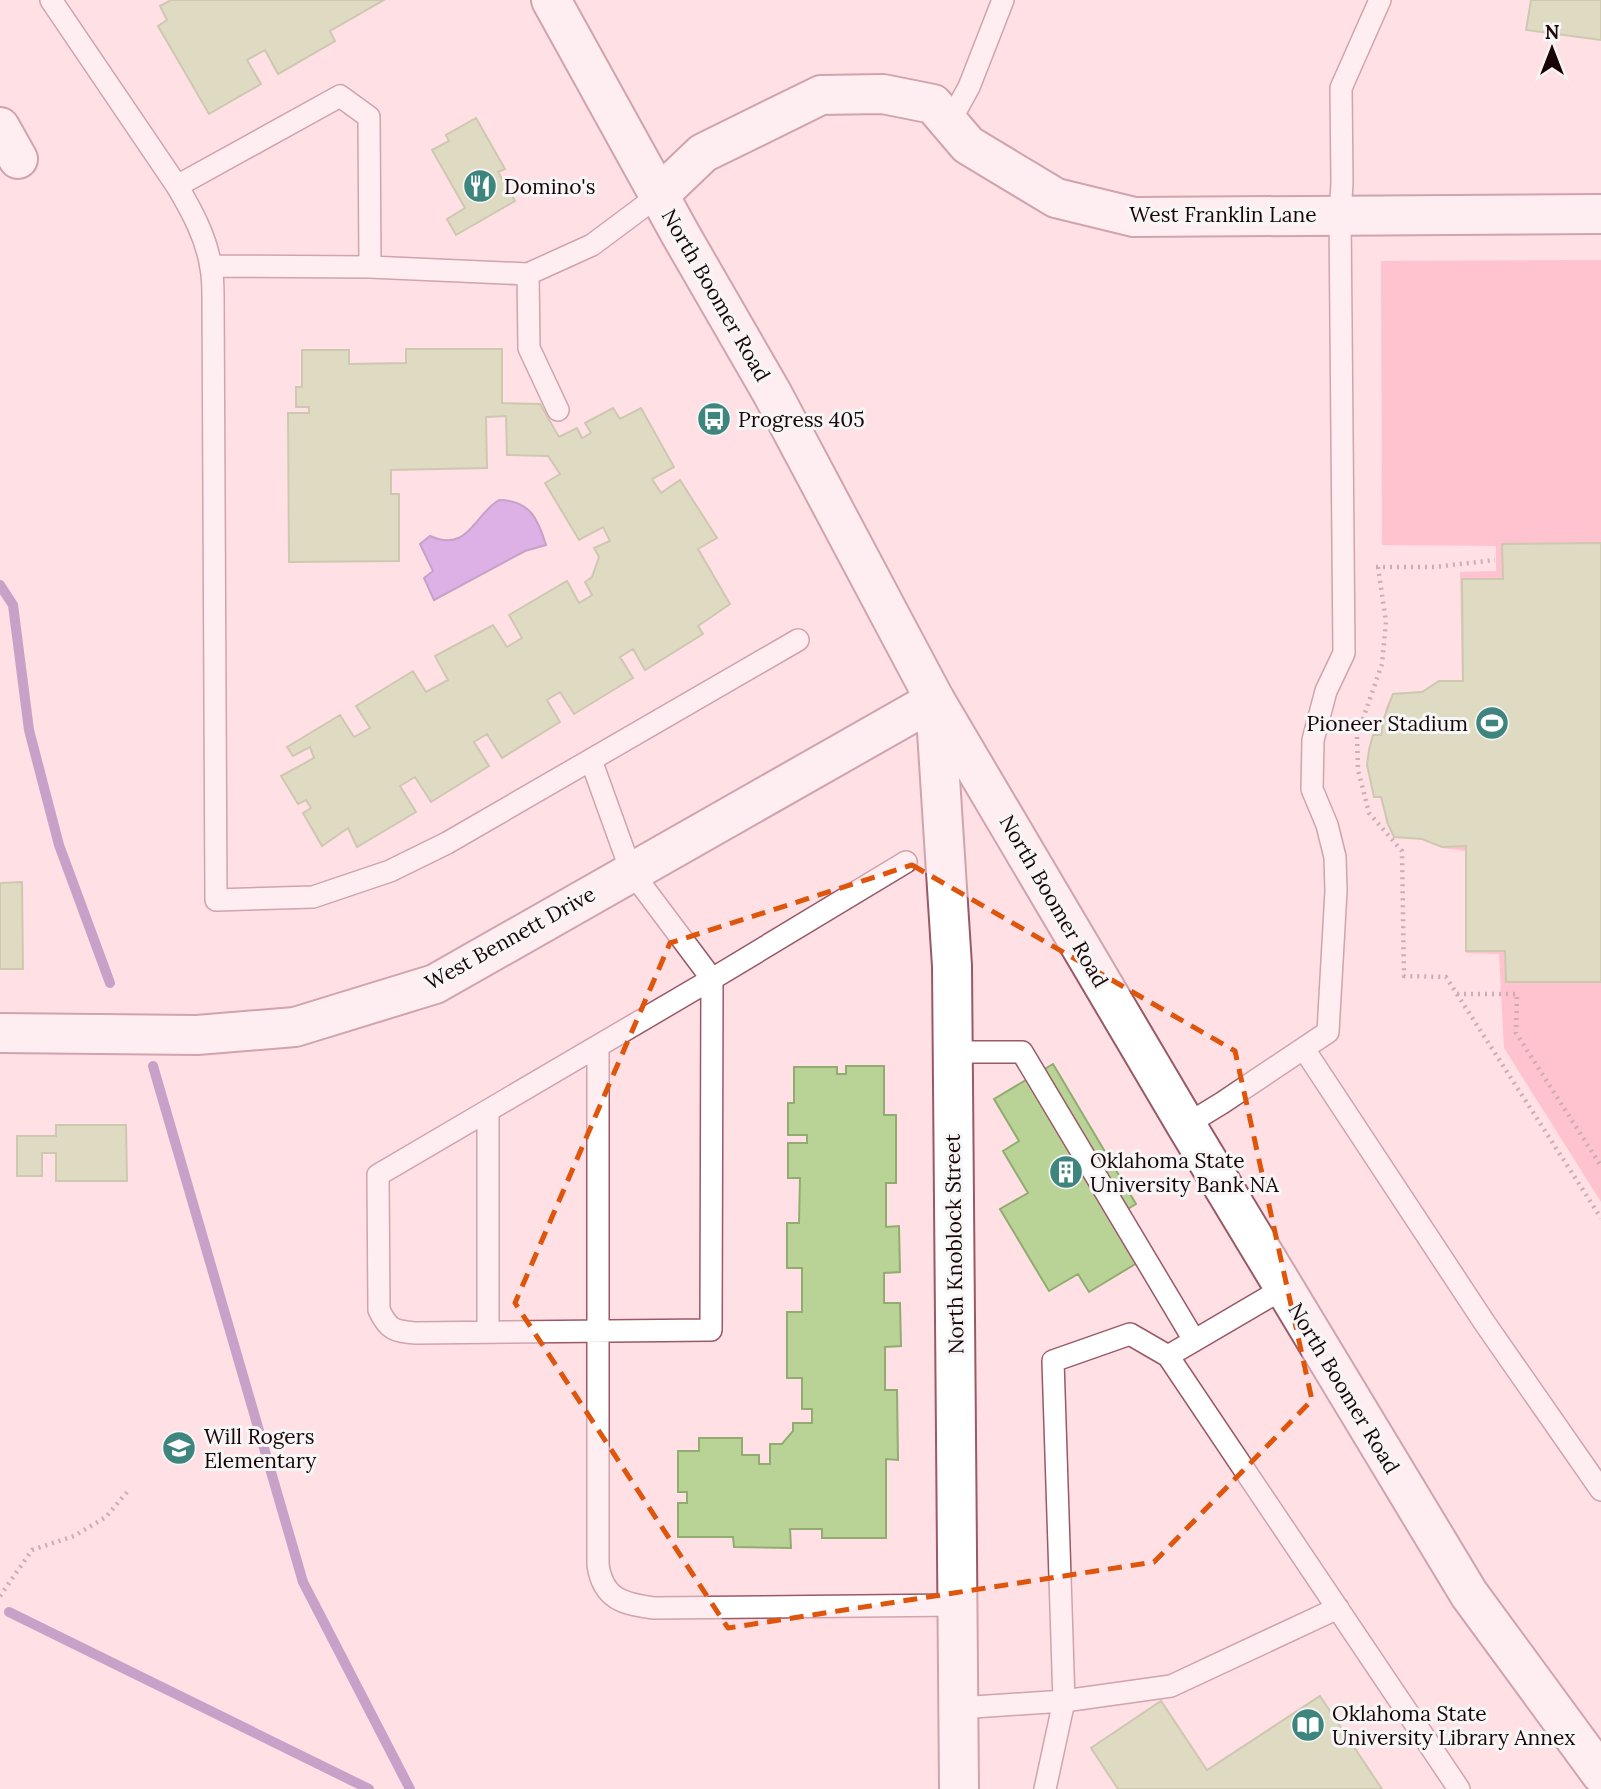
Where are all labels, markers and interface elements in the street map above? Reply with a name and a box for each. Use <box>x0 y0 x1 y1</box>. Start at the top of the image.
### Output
north arrow <box>1517 14 1587 84</box>
text: N <box>1545 20 1560 44</box>
restaurant icon: Domino's <box>461 167 499 205</box>
place label: Domino's <box>504 173 595 200</box>
street label: West Franklin Lane <box>1129 201 1317 228</box>
street label: North Boomer Road <box>656 204 776 386</box>
bus stop icon: Progress 405 <box>695 400 733 438</box>
place label: Progress 405 <box>738 406 865 433</box>
sports icon: Pioneer Stadium <box>1473 704 1511 742</box>
place label: Pioneer Stadium <box>1307 710 1468 737</box>
street label: North Boomer Road <box>994 810 1114 992</box>
street label: West Bennett Drive <box>420 880 600 996</box>
street label: North Knoblock Street <box>939 1133 969 1355</box>
place label: Oklahoma State University Bank NA <box>1090 1147 1280 1198</box>
building icon: Oklahoma State University Bank NA <box>1047 1153 1085 1191</box>
street label: North Boomer Road <box>1282 1298 1406 1478</box>
place label: Will Rogers Elementary <box>204 1423 316 1474</box>
school or university icon: Will Rogers Elementary <box>160 1429 198 1467</box>
place label: Oklahoma State University Library Annex <box>1332 1700 1575 1751</box>
library icon: Oklahoma State University Library Annex <box>1289 1706 1327 1744</box>

